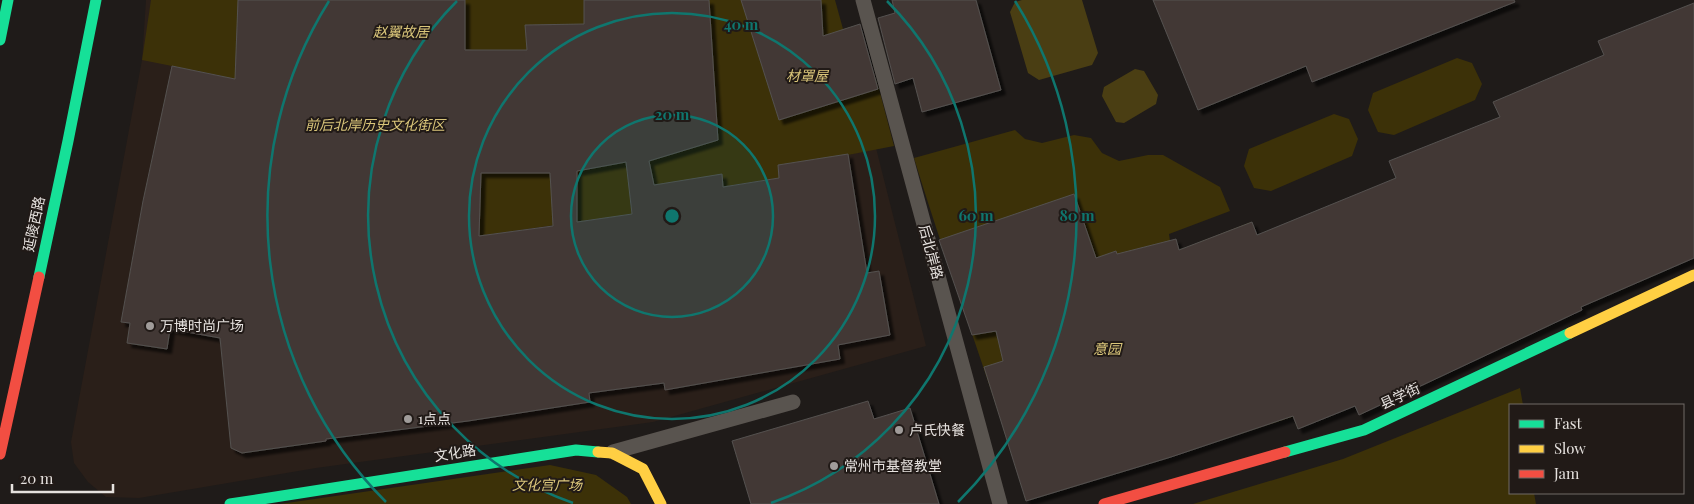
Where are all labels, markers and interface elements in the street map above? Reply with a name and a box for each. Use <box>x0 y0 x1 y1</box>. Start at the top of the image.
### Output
text: 40 m <box>724 14 759 34</box>
park label: 赵翼故居 <box>373 22 431 41</box>
park label: 材罩屋 <box>786 66 830 85</box>
text: 20 m <box>655 104 690 124</box>
park label: 前后北岸历史文化街区 <box>305 115 447 134</box>
street label: 延陵西路 <box>18 195 49 253</box>
text: 60 m <box>958 205 994 225</box>
text: 80 m <box>1059 205 1095 225</box>
centre of rings <box>663 207 681 225</box>
street label: 后北岸路 <box>915 222 948 281</box>
place label: 万博时尚广场 <box>160 316 244 335</box>
marker: 万博时尚广场 <box>144 320 156 332</box>
park label: 意园 <box>1093 339 1123 358</box>
street label: 县学街 <box>1377 378 1423 413</box>
legend <box>1509 404 1684 494</box>
place label: 1点点 <box>418 409 451 428</box>
marker: 1点点 <box>402 413 414 425</box>
text: Fast <box>1554 413 1583 433</box>
place label: 卢氏快餐 <box>909 420 965 439</box>
marker: 卢氏快餐 <box>893 424 905 436</box>
text: Slow <box>1554 438 1586 458</box>
street label: 文化路 <box>433 440 477 465</box>
place label: 常州市基督教堂 <box>844 456 942 475</box>
marker: 常州市基督教堂 <box>828 460 840 472</box>
scale bar <box>12 462 114 494</box>
text: Jam <box>1553 463 1580 483</box>
text: 20 m <box>20 468 54 488</box>
park label: 文化宫广场 <box>512 475 583 494</box>

